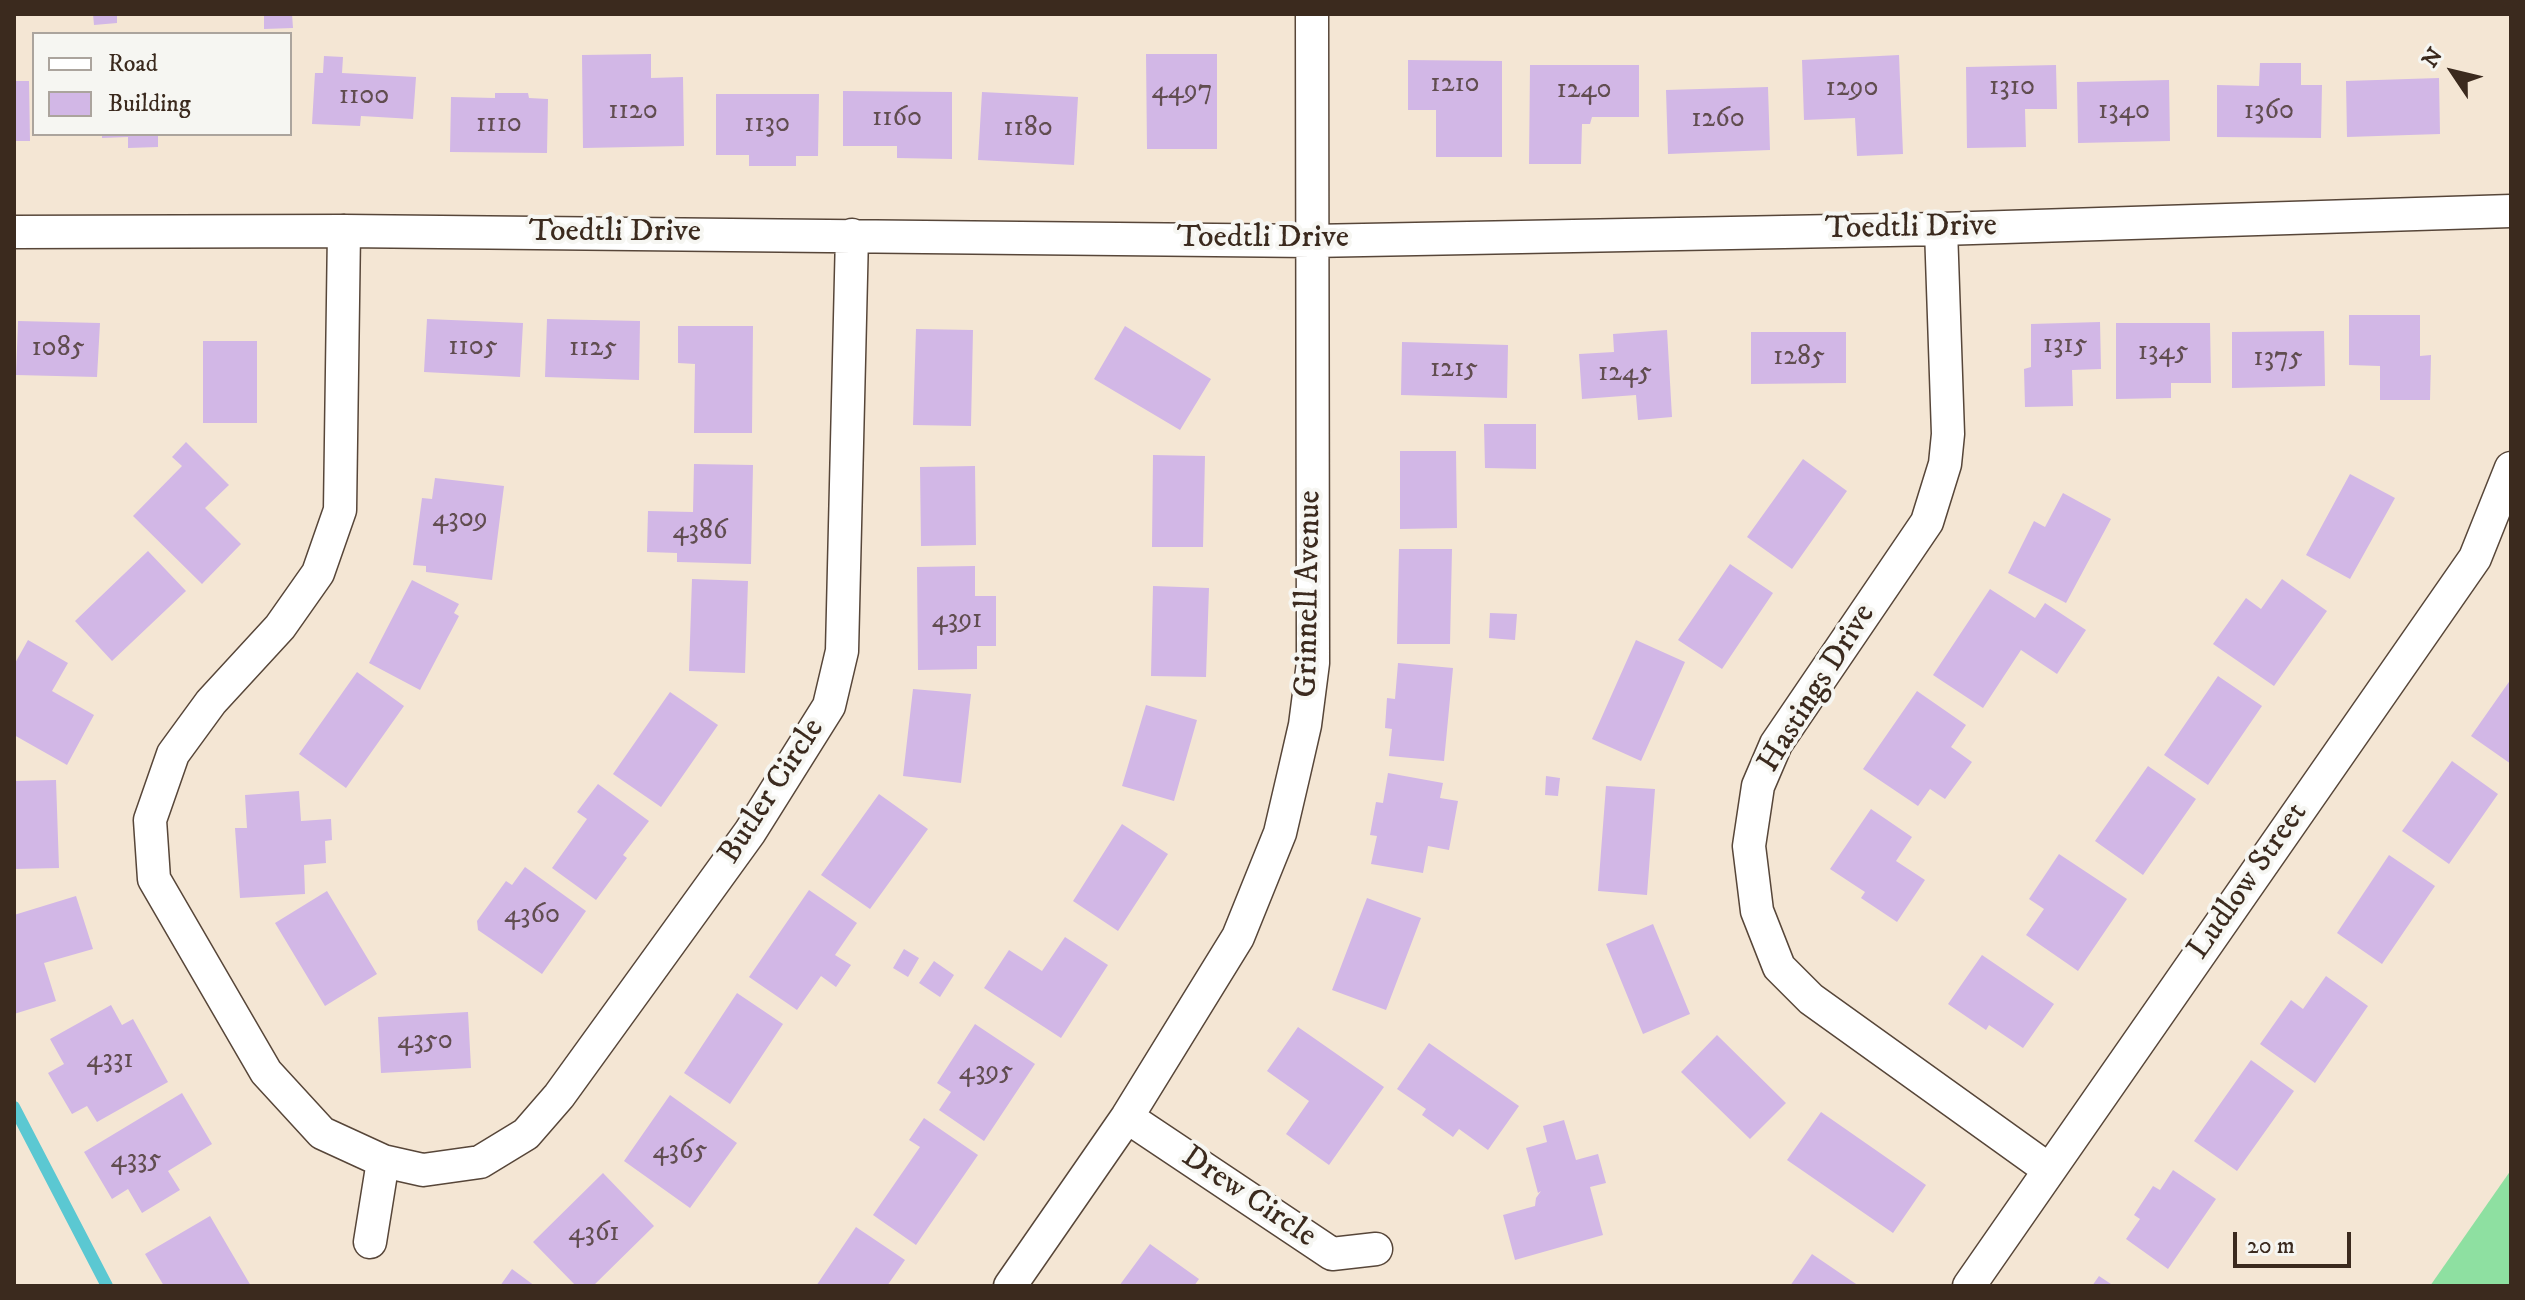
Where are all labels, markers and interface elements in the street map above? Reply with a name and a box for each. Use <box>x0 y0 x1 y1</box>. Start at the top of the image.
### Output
legend <box>32 32 292 136</box>
north arrow <box>2413 32 2493 112</box>
text: N <box>2417 43 2449 73</box>
text: Road <box>108 49 158 79</box>
house number: 1210 <box>1430 68 1480 102</box>
house number: 1310 <box>1989 71 2035 105</box>
house number: 1290 <box>1825 72 1879 106</box>
house number: 1240 <box>1556 74 1612 108</box>
house number: 4497 <box>1152 75 1212 109</box>
house number: 1100 <box>339 80 389 114</box>
text: Building <box>108 89 191 119</box>
house number: 1120 <box>608 95 658 129</box>
house number: 1340 <box>2098 95 2150 129</box>
house number: 1360 <box>2244 95 2294 129</box>
house number: 1160 <box>872 102 922 136</box>
house number: 1260 <box>1691 103 1745 137</box>
house number: 1110 <box>476 108 522 142</box>
house number: 1130 <box>744 108 790 142</box>
house number: 1180 <box>1003 112 1053 146</box>
street label: Toedtli Drive <box>1825 208 1997 250</box>
street label: Toedtli Drive <box>529 214 701 252</box>
street label: Toedtli Drive <box>1177 220 1349 258</box>
house number: 1315 <box>2043 329 2087 363</box>
house number: 1105 <box>448 331 498 365</box>
house number: 1085 <box>31 332 85 366</box>
house number: 1125 <box>569 332 617 366</box>
house number: 1345 <box>2138 336 2188 370</box>
house number: 1285 <box>1773 341 1825 375</box>
house number: 1375 <box>2253 342 2303 376</box>
house number: 1215 <box>1430 353 1478 387</box>
house number: 1245 <box>1598 357 1652 391</box>
street label: Grinnell Avenue <box>1289 490 1331 698</box>
house number: 4309 <box>432 503 488 537</box>
house number: 4386 <box>672 515 728 549</box>
street label: Hastings Drive <box>1751 598 1885 780</box>
house number: 4391 <box>932 604 982 638</box>
street label: Butler Circle <box>712 712 834 872</box>
street label: Ludlow Street <box>2181 796 2317 968</box>
house number: 4360 <box>504 899 560 933</box>
house number: 4350 <box>397 1025 453 1059</box>
house number: 4331 <box>86 1044 134 1078</box>
house number: 4395 <box>959 1056 1013 1090</box>
house number: 4365 <box>652 1135 708 1169</box>
street label: Drew Circle <box>1173 1139 1323 1257</box>
house number: 4335 <box>111 1144 161 1178</box>
scale bar <box>2237 1216 2355 1266</box>
house number: 4361 <box>568 1217 620 1251</box>
text: 20 m <box>2247 1231 2295 1261</box>

